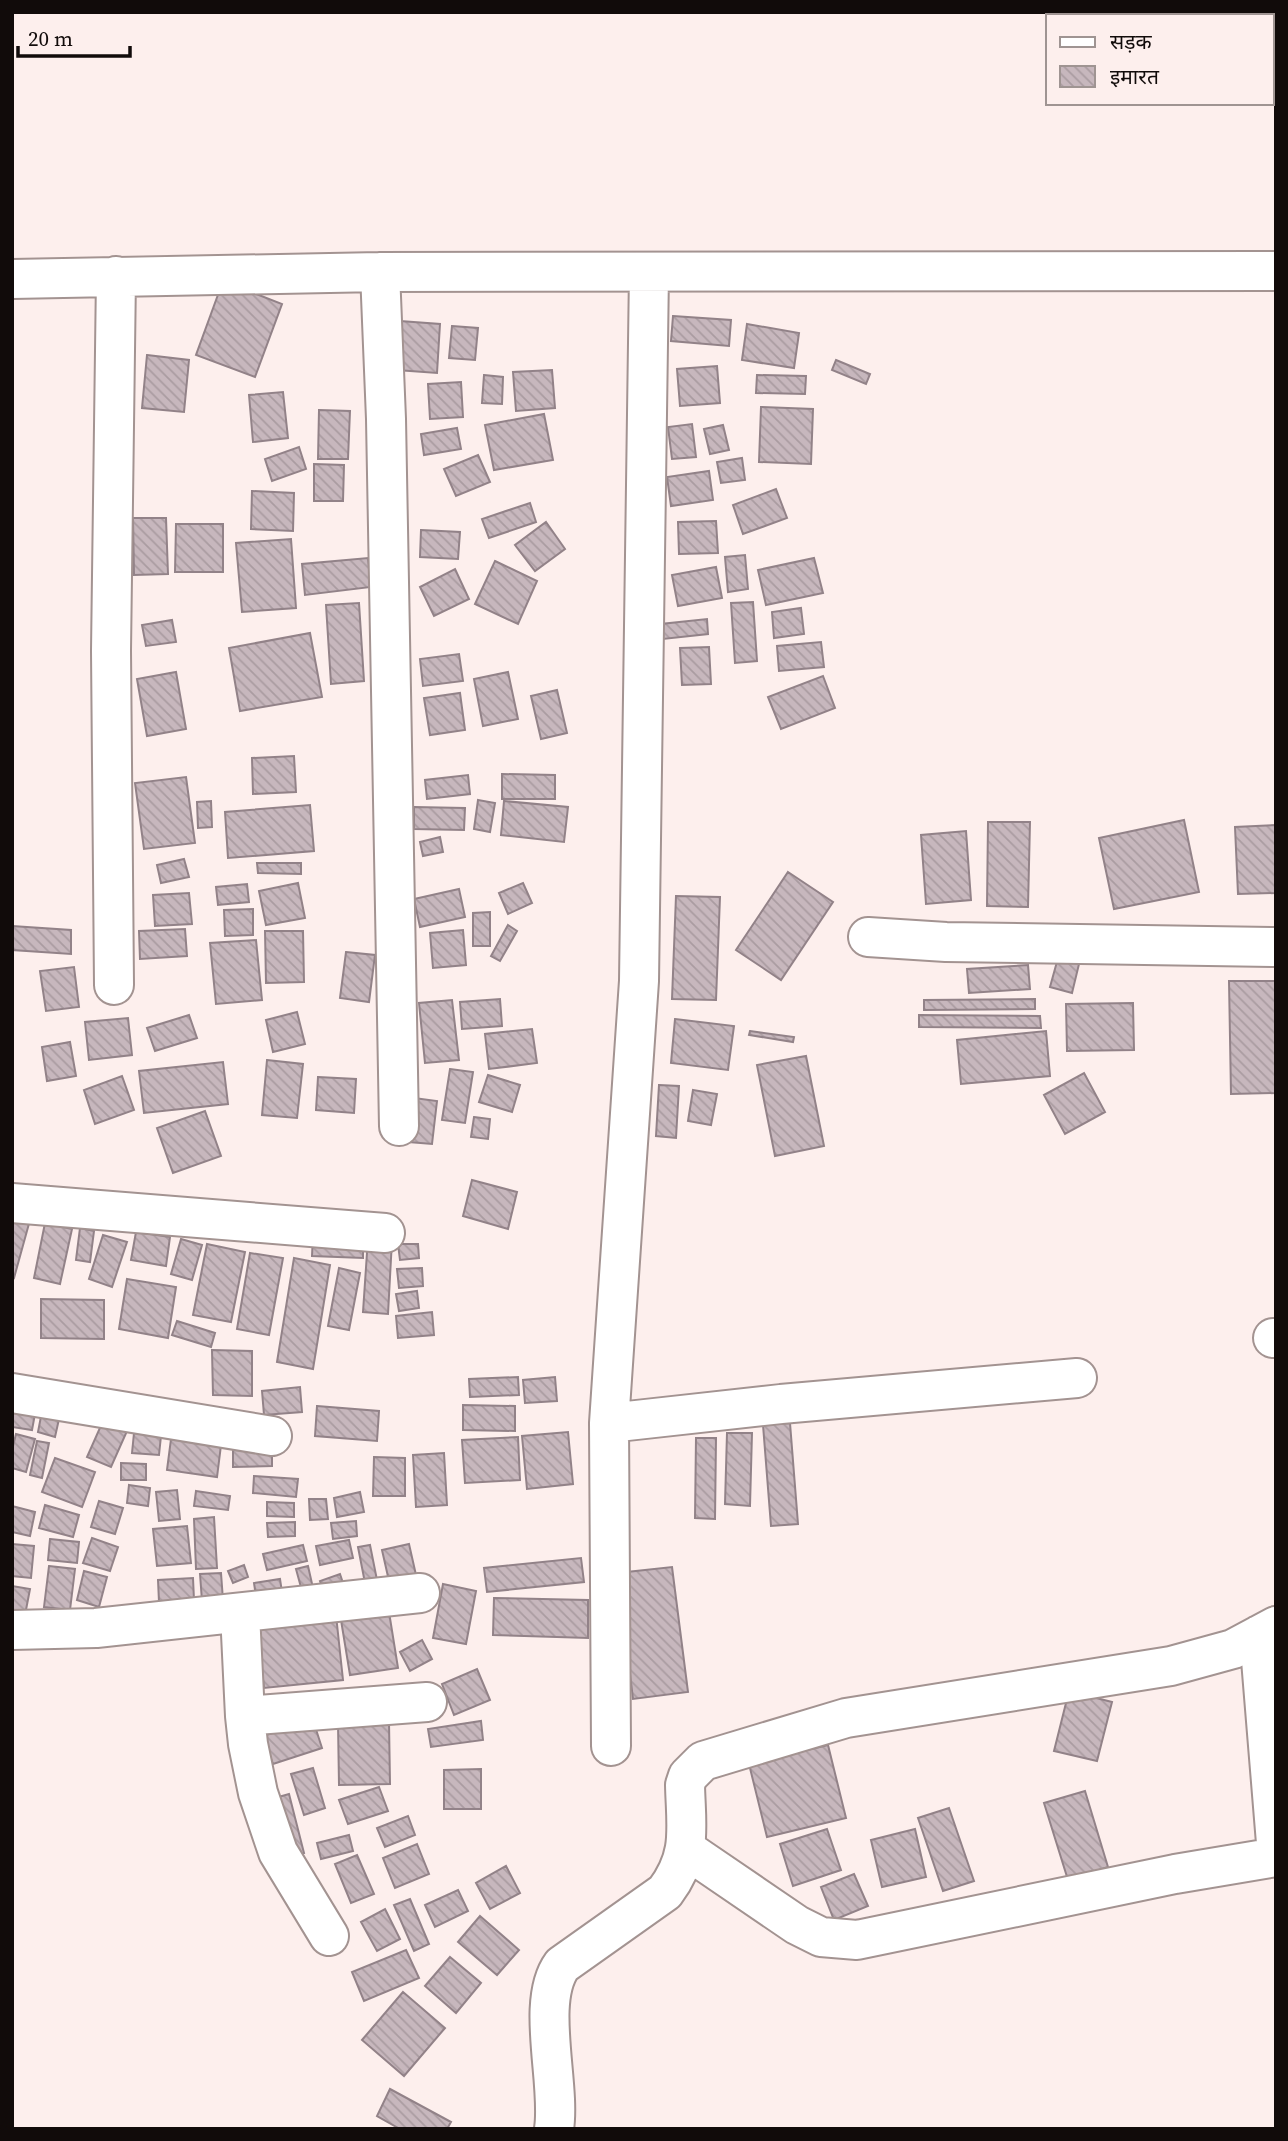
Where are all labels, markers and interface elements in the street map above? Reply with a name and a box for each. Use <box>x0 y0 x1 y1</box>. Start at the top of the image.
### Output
scale bar <box>18 14 130 58</box>
legend <box>1046 14 1274 105</box>
text: 20 m <box>28 24 73 53</box>
text: सड़क <box>1110 27 1152 56</box>
text: इमारत <box>1110 62 1160 91</box>

